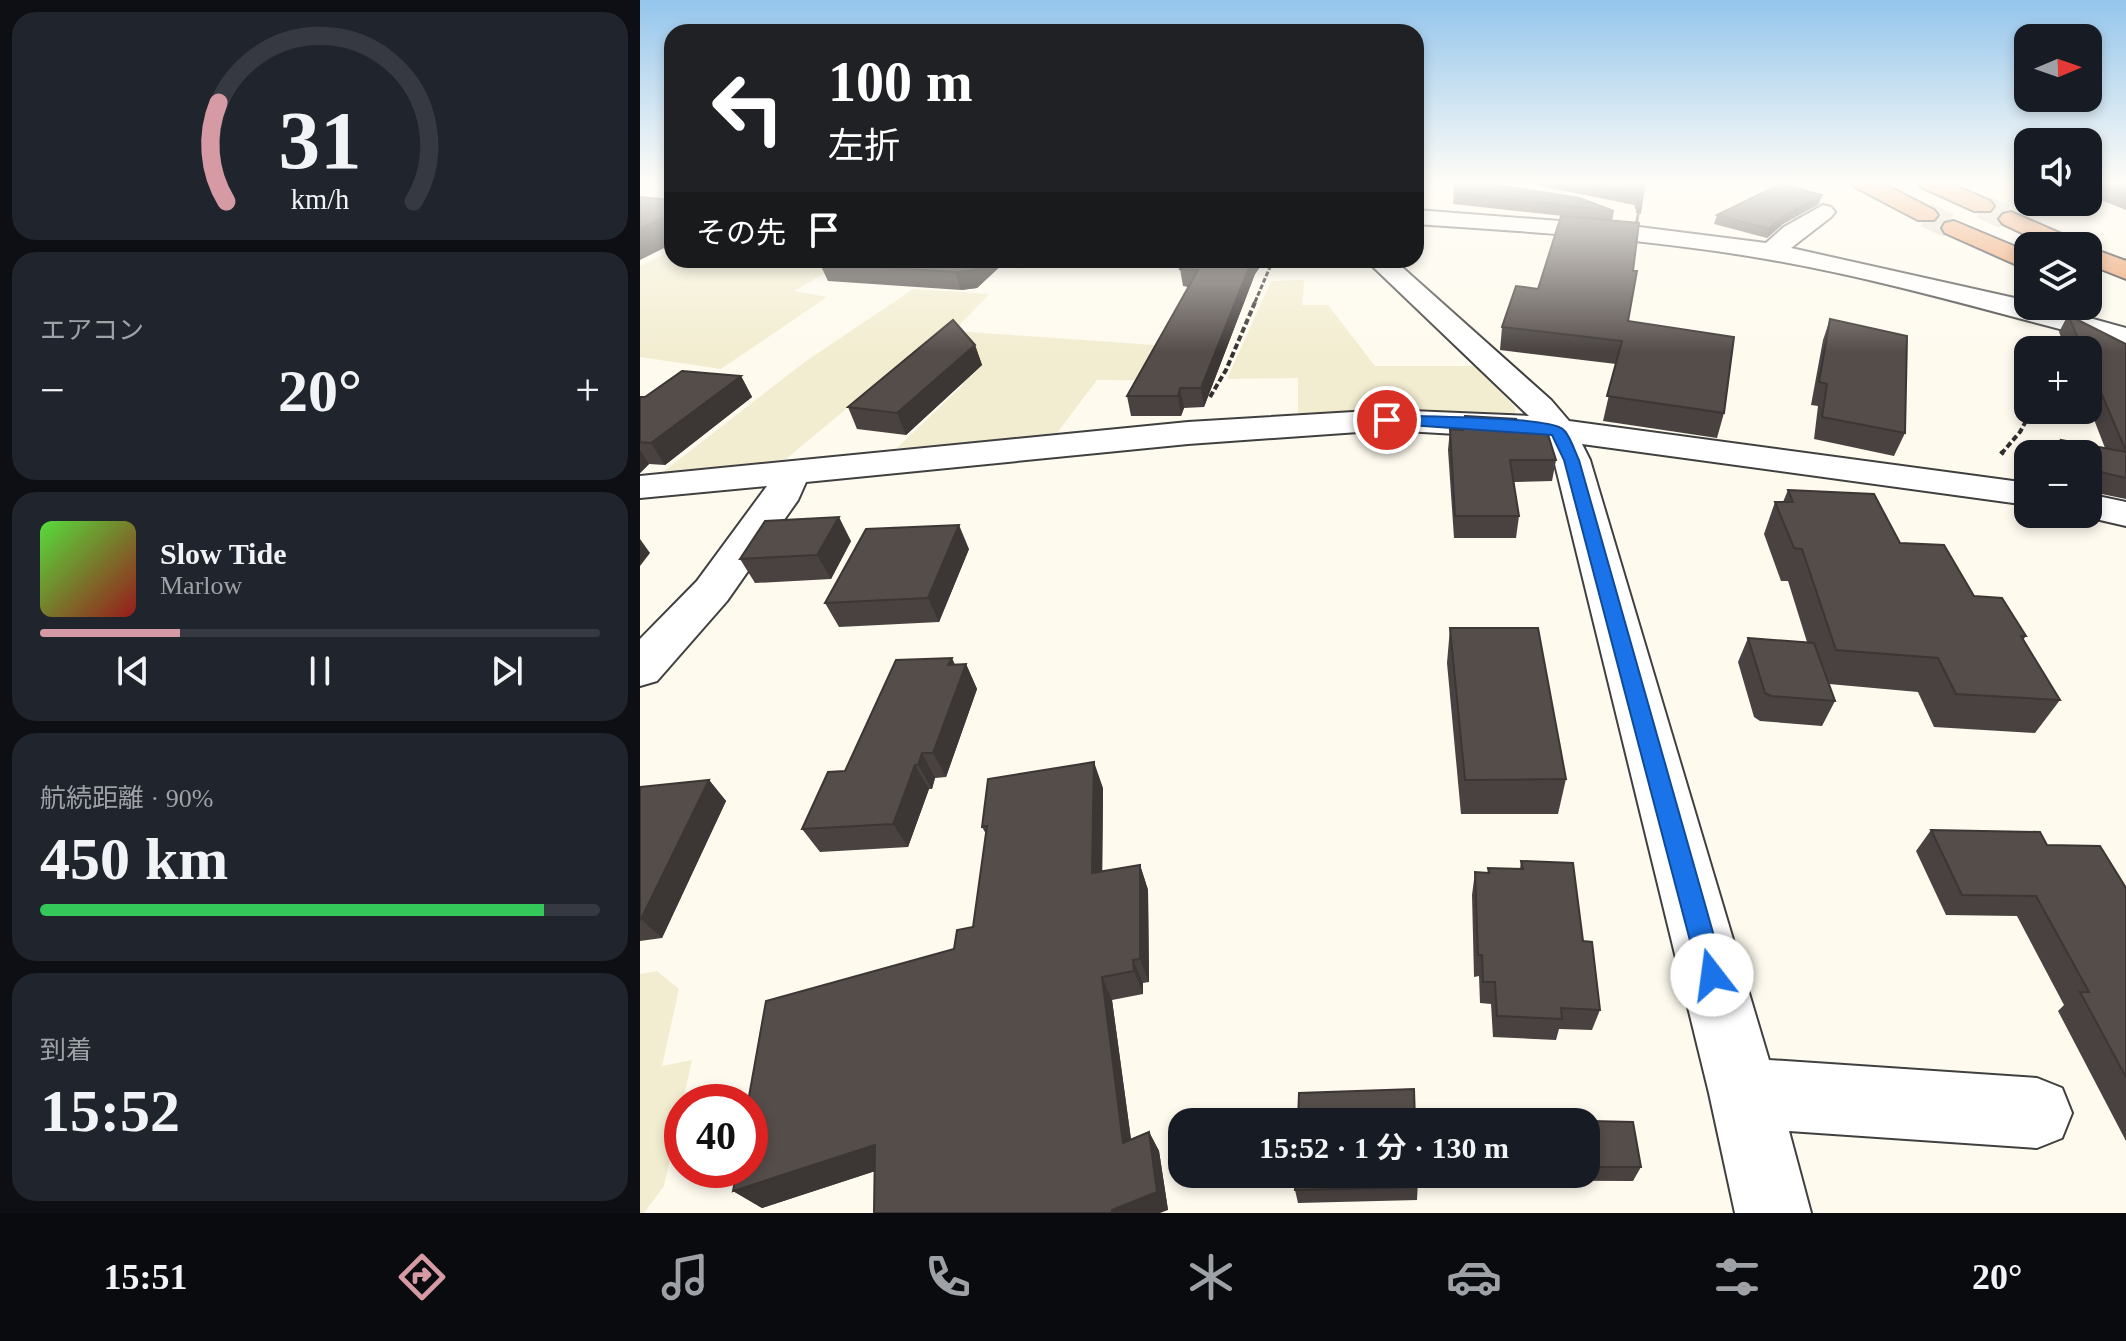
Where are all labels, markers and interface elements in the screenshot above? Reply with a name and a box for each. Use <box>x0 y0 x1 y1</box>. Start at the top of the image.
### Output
north arrow <box>2014 24 2102 112</box>
map controls <box>2014 24 2102 528</box>
text: 100 m <box>828 51 973 113</box>
icon: left <box>696 56 800 160</box>
text: 31 <box>278 94 362 186</box>
text: 左折 <box>828 126 900 166</box>
button: sound <box>2014 128 2102 216</box>
text: km/h <box>291 184 349 215</box>
icon: arrive <box>802 208 846 252</box>
text: その先 <box>696 216 786 249</box>
button: layers <box>2014 232 2102 320</box>
text: エアコン <box>40 316 144 345</box>
button: + <box>2014 336 2102 424</box>
text: 20° <box>278 358 362 424</box>
text: − <box>40 366 65 415</box>
text: + <box>575 366 600 415</box>
pin <box>1353 386 1421 454</box>
icon: arrive <box>1365 398 1409 442</box>
button: − <box>2014 440 2102 528</box>
text: Slow Tide <box>160 537 286 570</box>
text: Marlow <box>160 571 242 600</box>
icon: previous <box>111 649 155 693</box>
icon: pause <box>298 649 342 693</box>
icon: next <box>485 649 529 693</box>
text: 航続距離 · 90% <box>40 784 213 813</box>
text: 450 km <box>40 826 228 892</box>
position arrow <box>1670 933 1754 1017</box>
text: 到着 <box>40 1036 92 1065</box>
text: 15:52 <box>40 1078 180 1144</box>
speed limit sign: 40 <box>664 1084 768 1188</box>
text: 15:52 · 1 分 · 130 m <box>1259 1131 1509 1164</box>
icon: directions <box>394 1249 450 1305</box>
icon: music <box>657 1249 713 1305</box>
icon: phone <box>920 1249 976 1305</box>
icon: climate <box>1183 1249 1239 1305</box>
icon: car <box>1446 1249 1502 1305</box>
icon: filters <box>1709 1249 1765 1305</box>
text: 15:51 <box>103 1257 187 1297</box>
text: 20° <box>1972 1257 2022 1297</box>

